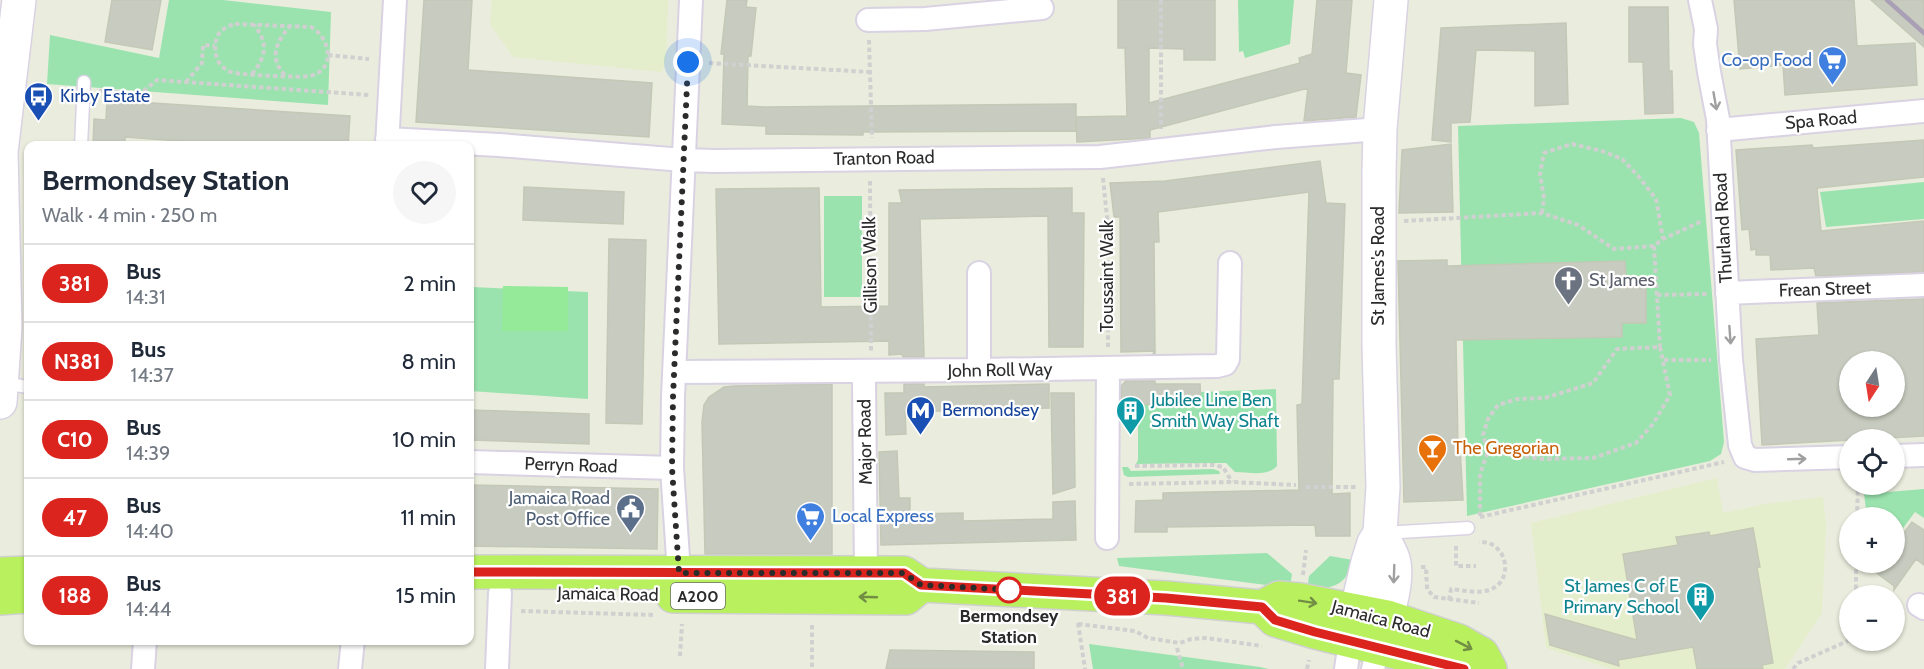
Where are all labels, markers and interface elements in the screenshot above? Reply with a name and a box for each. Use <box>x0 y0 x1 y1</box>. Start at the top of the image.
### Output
supermarket icon: Co-op Food <box>1817 44 1849 86</box>
your location <box>673 47 703 77</box>
place label: Co-op Food <box>1721 49 1812 71</box>
bus stop icon: Kirby Estate <box>23 80 55 122</box>
place label: Kirby Estate <box>60 85 150 107</box>
one-way arrow <box>1709 91 1720 110</box>
street label: Spa Road <box>1784 106 1858 134</box>
street label: Tranton Road <box>833 146 935 170</box>
button: heart <box>393 161 456 224</box>
text: Bermondsey Station <box>42 163 289 197</box>
street label: Thurland Road <box>1709 172 1737 284</box>
text: Walk · 4 min · 250 m <box>42 203 217 227</box>
street label: St James's Road <box>1367 206 1389 326</box>
street label: Gillison Walk <box>858 215 882 314</box>
street label: Toussaint Walk <box>1096 219 1118 332</box>
text: Bus <box>126 258 161 285</box>
church icon: St James <box>1552 264 1584 306</box>
place label: St James <box>1589 269 1655 291</box>
text: 2 min <box>403 270 456 297</box>
text: 381 <box>59 271 91 296</box>
street label: Frean Street <box>1778 276 1872 302</box>
text: 14:31 <box>126 285 166 309</box>
one-way arrow <box>1724 325 1735 344</box>
text: Bus <box>131 336 166 363</box>
text: 8 min <box>401 348 456 375</box>
text: N381 <box>54 349 101 374</box>
north arrow <box>1839 351 1905 417</box>
map controls <box>1839 351 1905 651</box>
street label: John Roll Way <box>946 358 1053 382</box>
text: 14:37 <box>131 363 174 387</box>
place label: Jubilee Line Ben Smith Way Shaft <box>1150 389 1279 432</box>
metro station icon: Bermondsey <box>905 394 937 436</box>
building icon: Jubilee Line Ben Smith Way Shaft <box>1114 394 1146 436</box>
street label: Major Road <box>853 399 877 485</box>
place label: Bermondsey <box>942 399 1039 421</box>
text: Bus <box>126 414 161 441</box>
text: 10 min <box>392 426 456 453</box>
text: C10 <box>57 427 93 452</box>
button: locate <box>1839 429 1905 495</box>
bar icon: The Gregorian <box>1416 432 1448 474</box>
place label: The Gregorian <box>1453 437 1559 459</box>
text: 14:39 <box>126 441 170 465</box>
street label: Perryn Road <box>524 452 618 478</box>
one-way arrow <box>1786 453 1806 465</box>
place label: Jamaica Road Post Office <box>508 487 610 530</box>
text: Bus <box>126 492 161 519</box>
public building icon: Jamaica Road Post Office <box>615 492 647 534</box>
supermarket icon: Local Express <box>795 500 827 542</box>
text: 11 min <box>400 504 456 531</box>
text: 47 <box>63 505 87 530</box>
place label: Local Express <box>832 505 934 527</box>
button: + <box>1839 507 1905 573</box>
text: 14:40 <box>126 519 174 543</box>
one-way arrow <box>1388 563 1399 583</box>
text: Bus <box>126 570 161 597</box>
place label: St James C of E Primary School <box>1564 575 1680 618</box>
line badge: 381 <box>1088 576 1156 616</box>
marker: Bermondsey Station <box>996 577 1022 603</box>
building icon: St James C of E Primary School <box>1684 580 1716 622</box>
text: 15 min <box>396 582 456 609</box>
street label: Jamaica Road <box>556 582 659 606</box>
text: 188 <box>58 583 92 608</box>
road number: A200 <box>671 583 725 609</box>
text: 381 <box>1106 584 1138 609</box>
button: − <box>1839 585 1905 651</box>
one-way arrow <box>859 592 879 603</box>
street label: Jamaica Road <box>1328 595 1433 643</box>
one-way arrow <box>1297 596 1317 607</box>
text: 14:44 <box>126 597 171 621</box>
place label: Bermondsey Station <box>959 605 1059 648</box>
one-way arrow <box>1455 639 1473 651</box>

